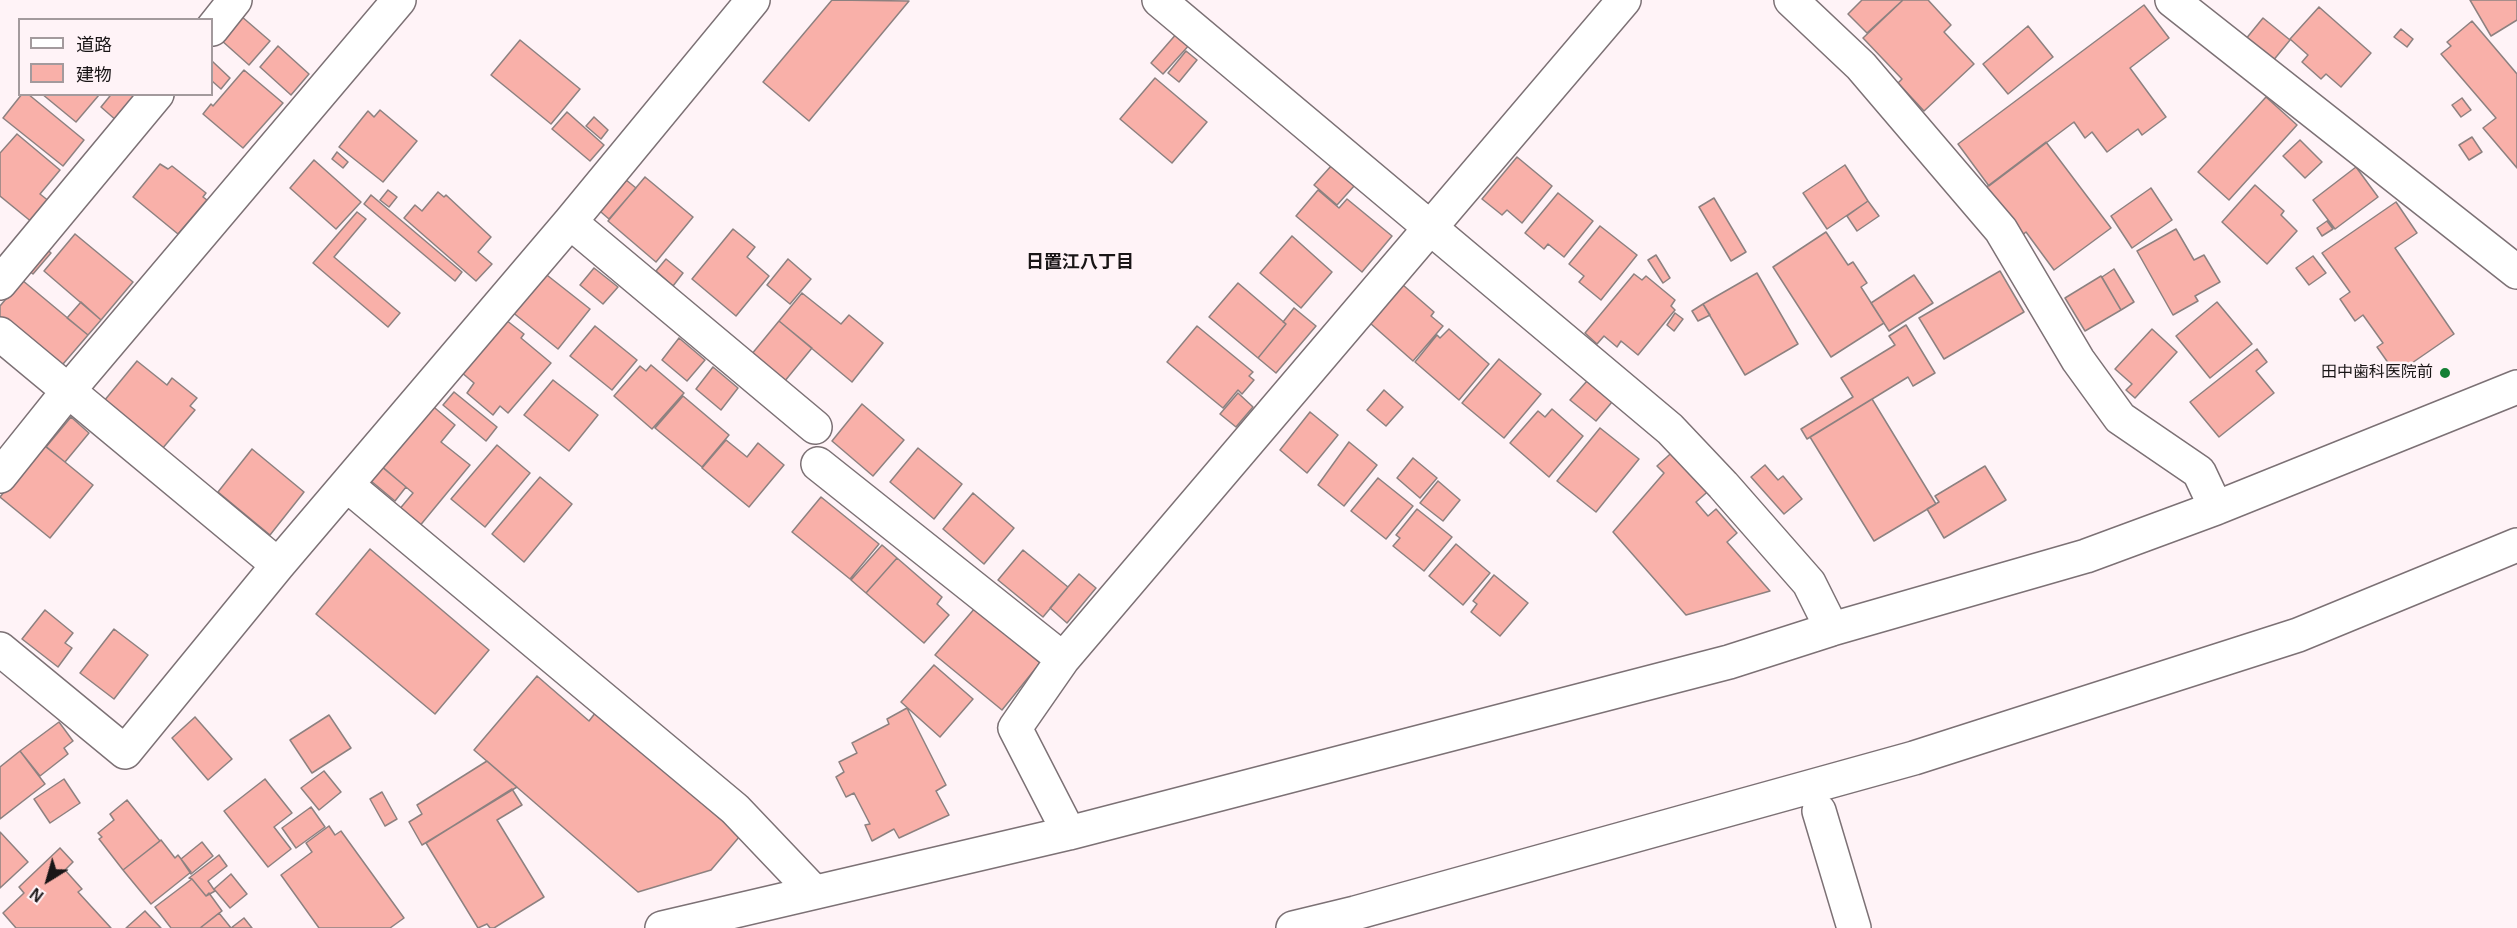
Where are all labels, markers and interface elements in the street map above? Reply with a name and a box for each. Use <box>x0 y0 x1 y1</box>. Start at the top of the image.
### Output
legend <box>18 18 213 96</box>
text: 道路 <box>76 35 112 55</box>
text: 建物 <box>76 65 112 85</box>
district label: 日置江八丁目 <box>1026 252 1134 274</box>
place label: 田中歯科医院前 <box>2321 363 2433 383</box>
marker: 田中歯科医院前 <box>2438 366 2452 380</box>
north arrow <box>18 850 78 910</box>
text: N <box>27 885 47 905</box>

